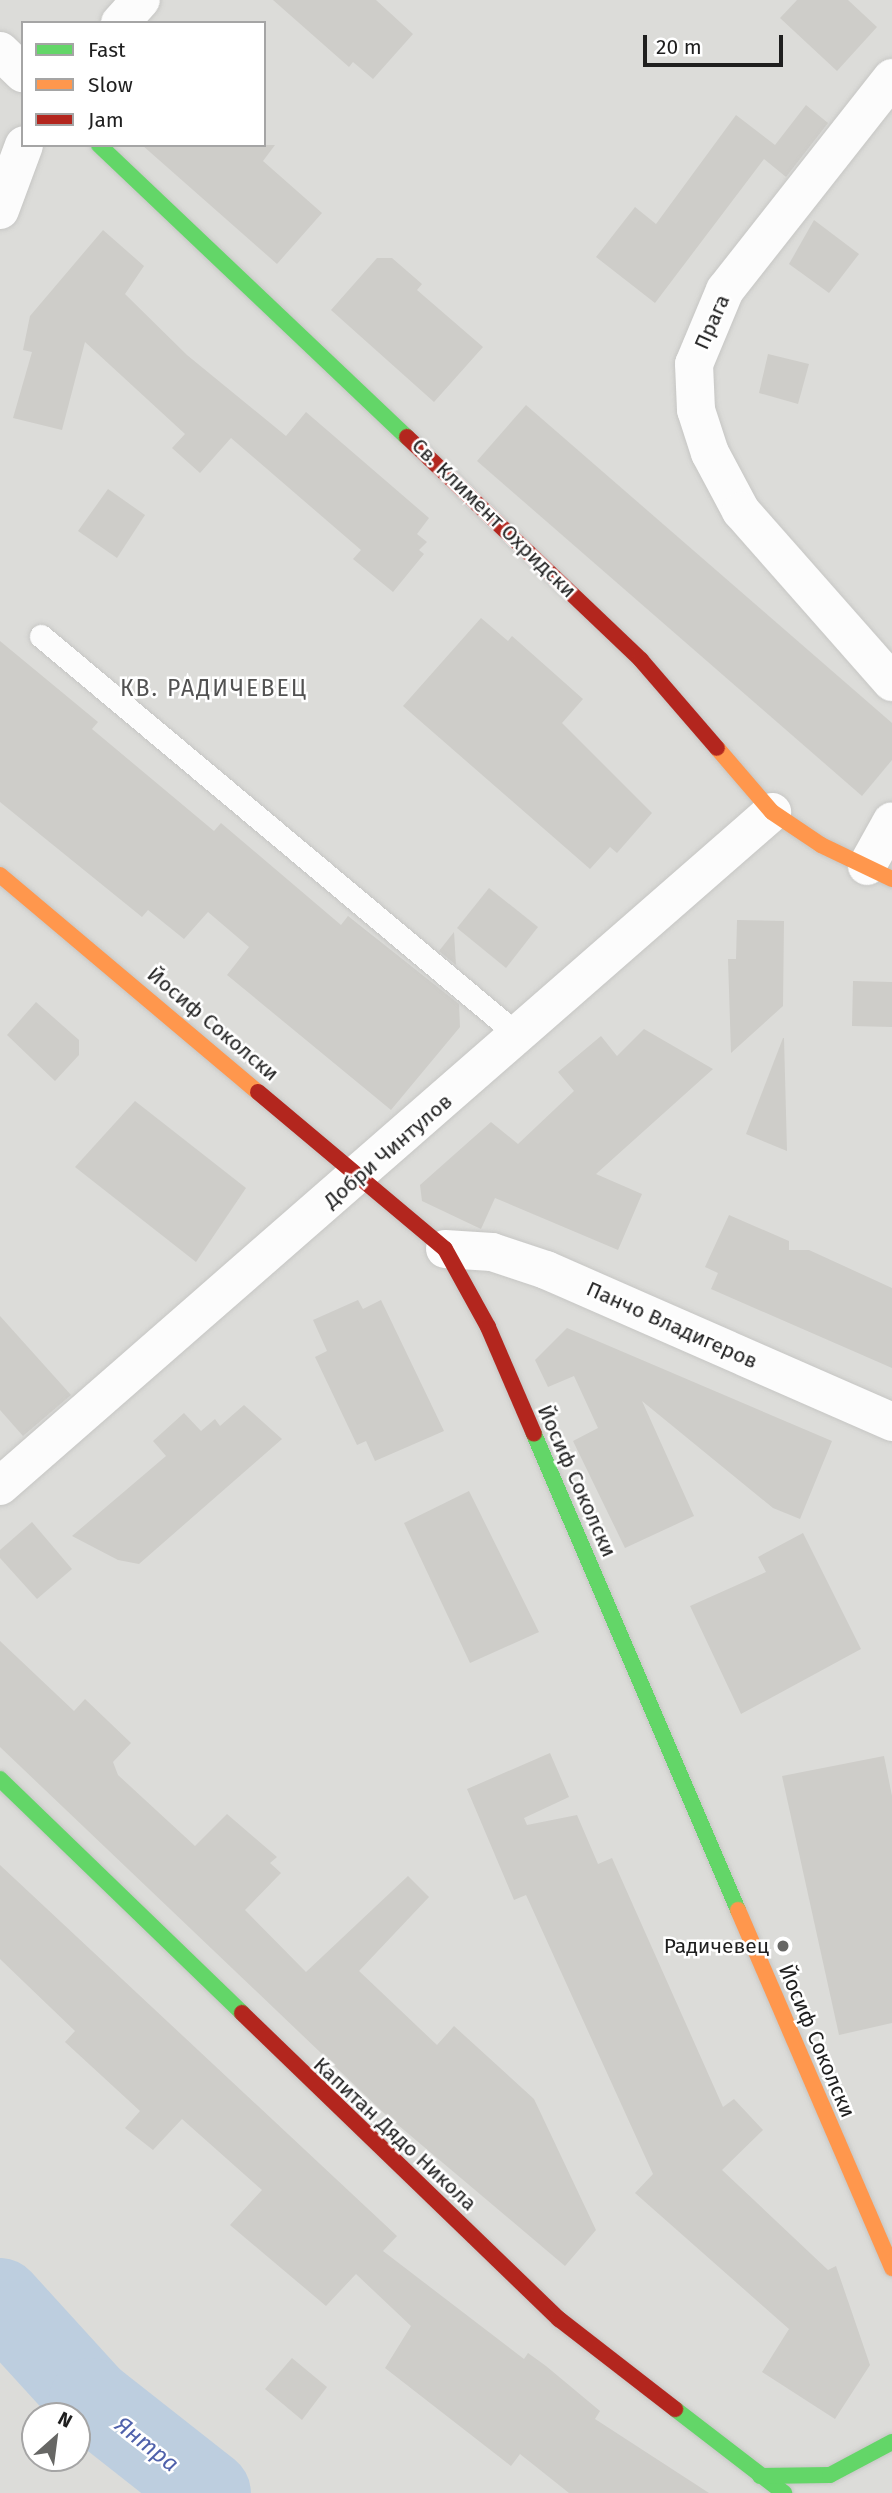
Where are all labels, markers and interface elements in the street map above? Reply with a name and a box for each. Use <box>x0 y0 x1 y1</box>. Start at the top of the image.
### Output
legend <box>21 21 266 147</box>
scale bar <box>647 21 787 65</box>
text: 20 m <box>656 34 702 60</box>
text: Fast <box>88 37 126 63</box>
text: Slow <box>88 72 133 98</box>
text: Jam <box>88 107 124 133</box>
street label: Прага <box>689 291 735 353</box>
street label: Св. Климент Охридски <box>407 433 581 603</box>
district label: КВ. РАДИЧЕВЕЦ <box>122 674 306 702</box>
street label: Йосиф Соколски <box>142 962 284 1086</box>
street label: Добри Чинтулов <box>319 1088 457 1214</box>
street label: Панчо Владигеров <box>583 1276 761 1374</box>
street label: Йосиф Соколски <box>532 1401 622 1561</box>
place label: Радичевец <box>664 1933 769 1959</box>
marker: Радичевец <box>775 1938 791 1954</box>
street label: Йосиф Соколски <box>773 1961 861 2121</box>
street label: Капитан Дядо Никола <box>308 2052 482 2216</box>
north arrow <box>21 2402 91 2472</box>
text: N <box>54 2407 76 2433</box>
water label: Янтра <box>110 2411 184 2477</box>

